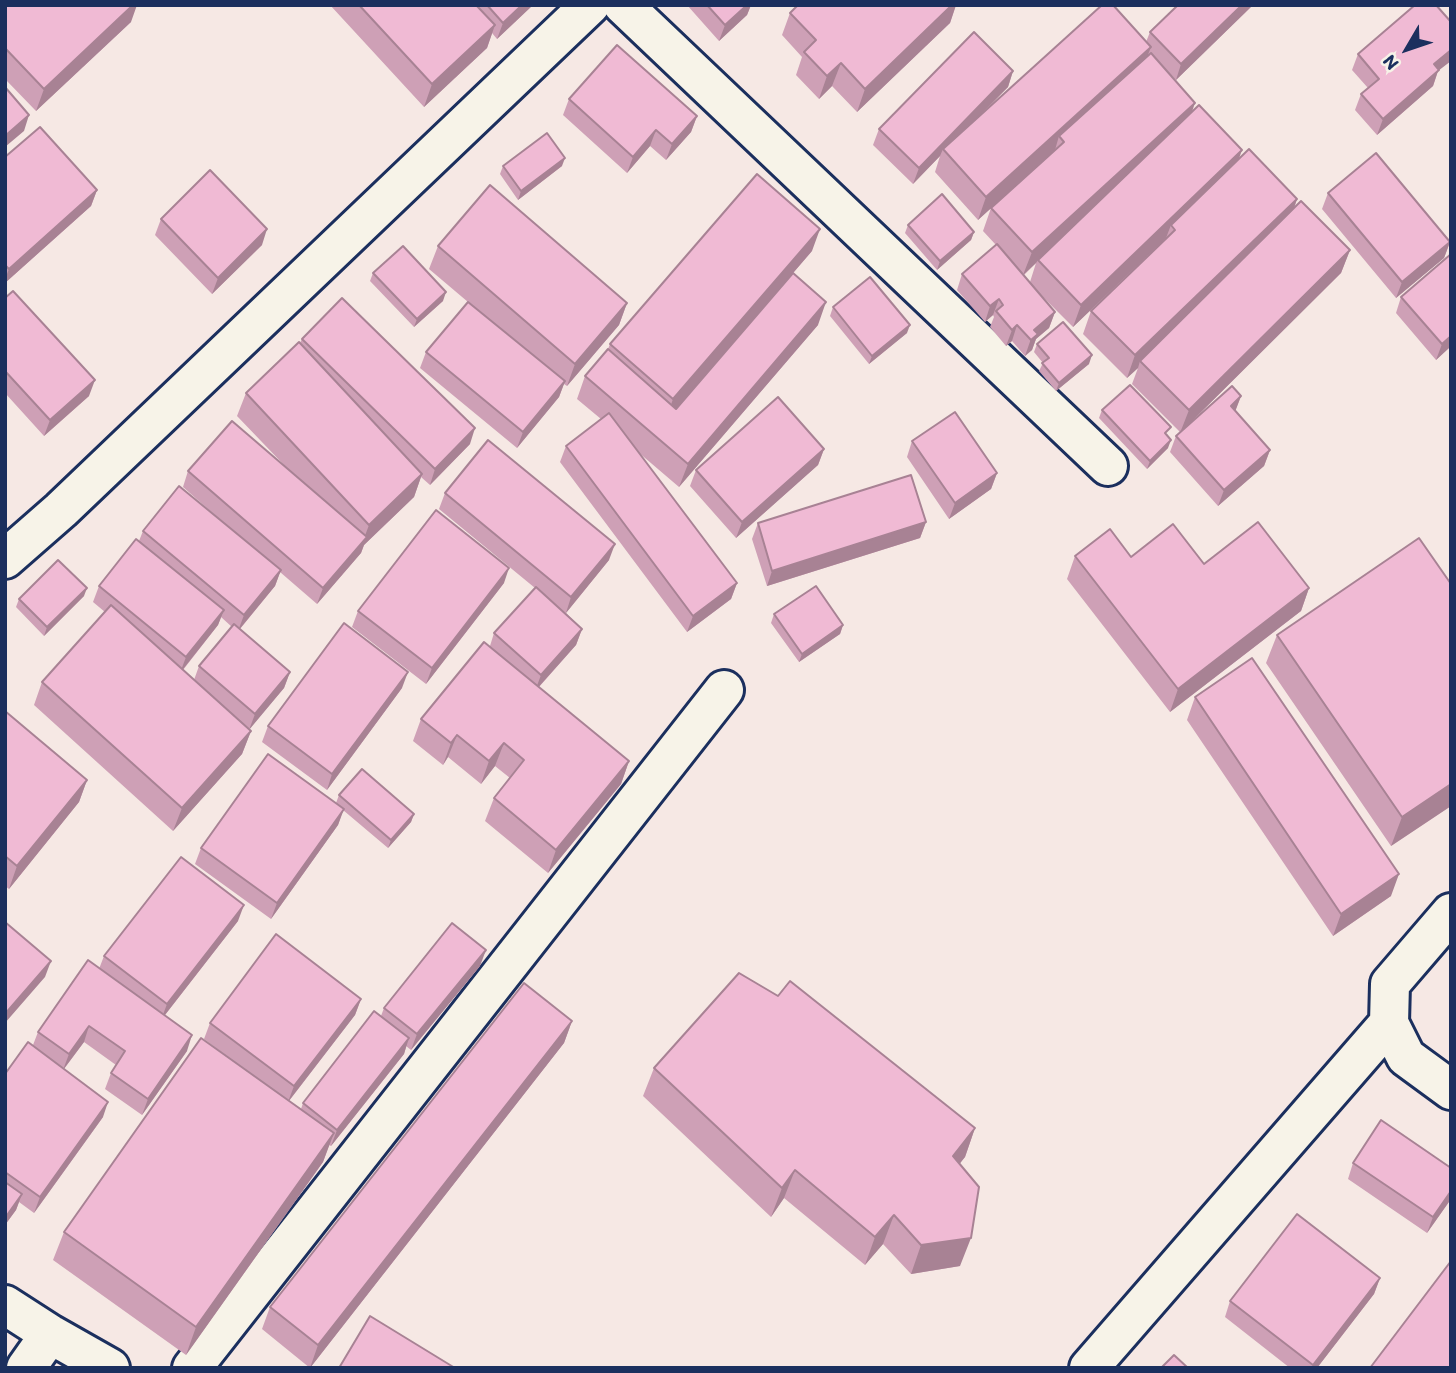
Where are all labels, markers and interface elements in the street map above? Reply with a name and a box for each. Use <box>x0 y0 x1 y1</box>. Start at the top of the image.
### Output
north arrow <box>1372 14 1442 84</box>
text: N <box>1377 50 1403 75</box>

